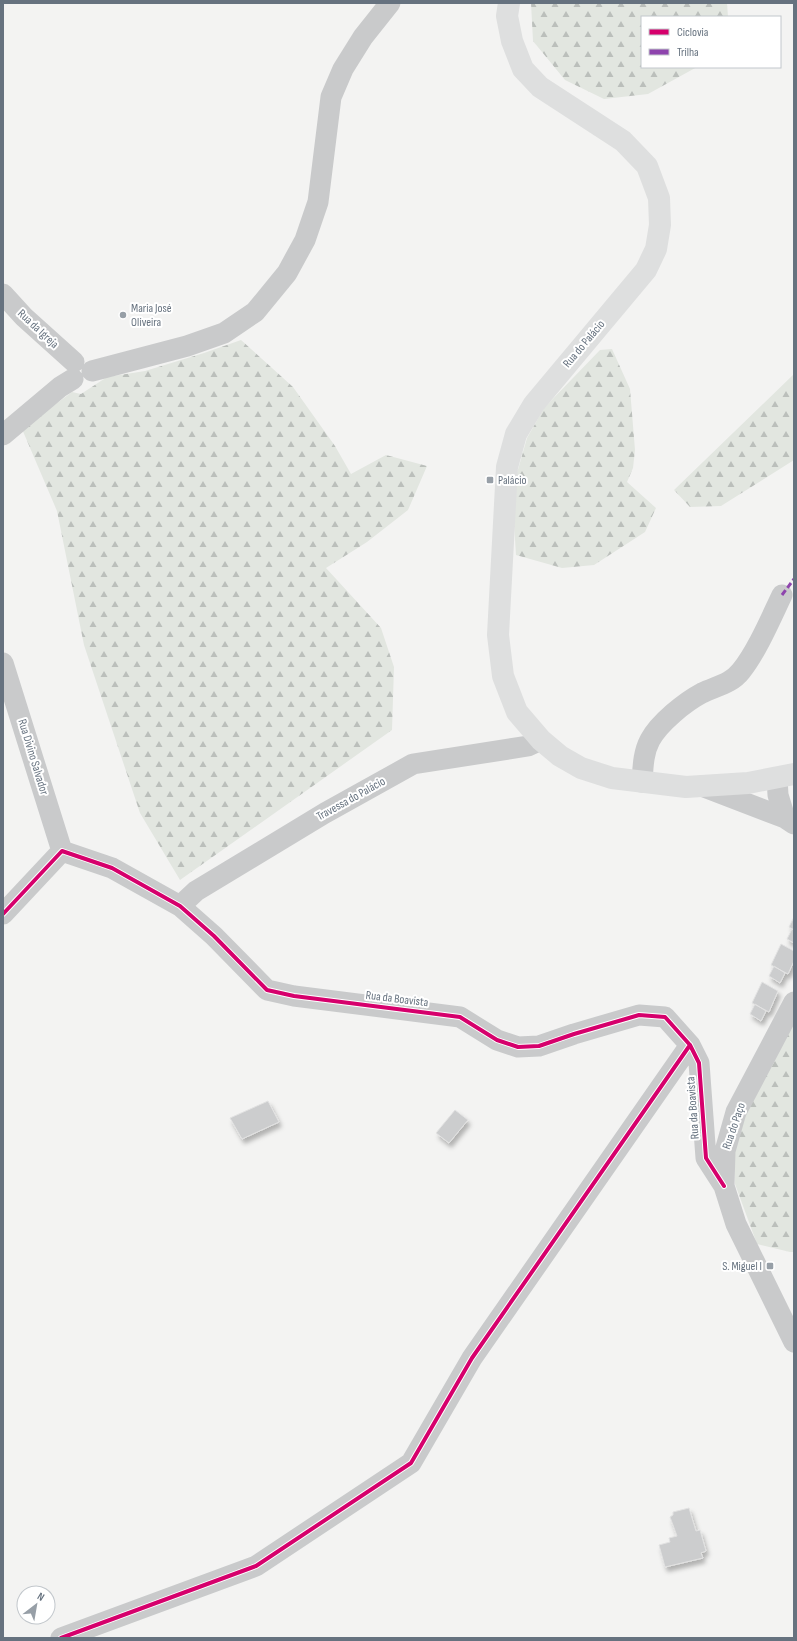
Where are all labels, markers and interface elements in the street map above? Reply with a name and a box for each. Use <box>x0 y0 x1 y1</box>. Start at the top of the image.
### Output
legend <box>641 16 781 68</box>
text: Ciclovia <box>677 25 709 40</box>
text: Trilha <box>677 45 699 60</box>
place label: Maria José Oliveira <box>131 301 172 330</box>
street label: Rua da Igreja <box>14 306 62 352</box>
marker: Maria José Oliveira <box>118 310 128 320</box>
street label: Rua do Palácio <box>560 317 608 371</box>
place label: Palácio <box>498 473 526 488</box>
marker: Palácio <box>485 475 495 485</box>
street label: Rua Divino Salvador <box>14 717 52 797</box>
street label: Travessa do Palácio <box>314 774 388 824</box>
street label: Rua da Boavista <box>365 988 429 1010</box>
street label: Rua da Boavista <box>683 1076 703 1140</box>
street label: Rua do Paço <box>719 1101 749 1151</box>
place label: S. Miguel I <box>722 1259 762 1274</box>
marker: S. Miguel I <box>765 1261 775 1271</box>
north arrow <box>16 1585 56 1625</box>
text: N <box>35 1590 47 1604</box>

